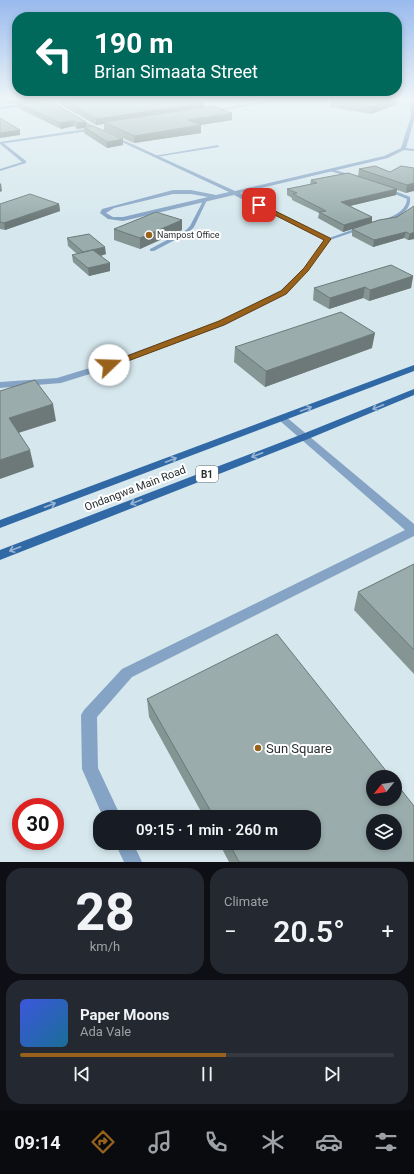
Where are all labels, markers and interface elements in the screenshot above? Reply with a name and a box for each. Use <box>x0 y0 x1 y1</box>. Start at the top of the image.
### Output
text: 190 m <box>94 27 173 60</box>
icon: left <box>28 28 80 80</box>
text: Brian Simaata Street <box>94 61 258 82</box>
pin <box>242 188 276 222</box>
icon: arrive <box>248 194 270 216</box>
marker: Nampost Office <box>144 230 154 240</box>
place label: Nampost Office <box>157 230 220 240</box>
position arrow <box>88 344 130 386</box>
one-way arrow <box>372 403 384 411</box>
one-way arrow <box>300 404 312 412</box>
one-way arrow <box>252 452 264 459</box>
one-way arrow <box>165 455 177 463</box>
street label: Ondangwa Main Road <box>83 463 188 514</box>
road number: B1 <box>196 466 218 482</box>
one-way arrow <box>130 499 142 507</box>
one-way arrow <box>43 501 55 509</box>
one-way arrow <box>9 546 21 554</box>
place label: Sun Square <box>266 741 332 756</box>
marker: Sun Square <box>253 743 263 753</box>
north arrow <box>366 770 402 806</box>
map controls <box>366 770 402 850</box>
speed limit sign: 30 <box>12 798 64 850</box>
button: layers <box>366 814 402 850</box>
text: 09:15 · 1 min · 260 m <box>136 821 278 839</box>
text: 28 <box>75 882 135 943</box>
text: Climate <box>224 894 268 909</box>
text: 20.5° <box>273 914 345 949</box>
text: − <box>224 919 237 944</box>
text: + <box>382 919 394 944</box>
text: km/h <box>90 939 120 954</box>
text: Paper Moons <box>80 1006 170 1024</box>
text: Ada Vale <box>80 1024 131 1039</box>
icon: previous <box>71 1063 93 1085</box>
icon: pause <box>196 1063 218 1085</box>
icon: next <box>321 1063 343 1085</box>
icon: directions <box>89 1128 117 1156</box>
icon: music <box>146 1128 174 1156</box>
icon: phone <box>202 1128 230 1156</box>
icon: climate <box>259 1128 287 1156</box>
icon: car <box>315 1128 343 1156</box>
icon: filters <box>372 1128 400 1156</box>
text: 09:14 <box>14 1132 61 1153</box>

